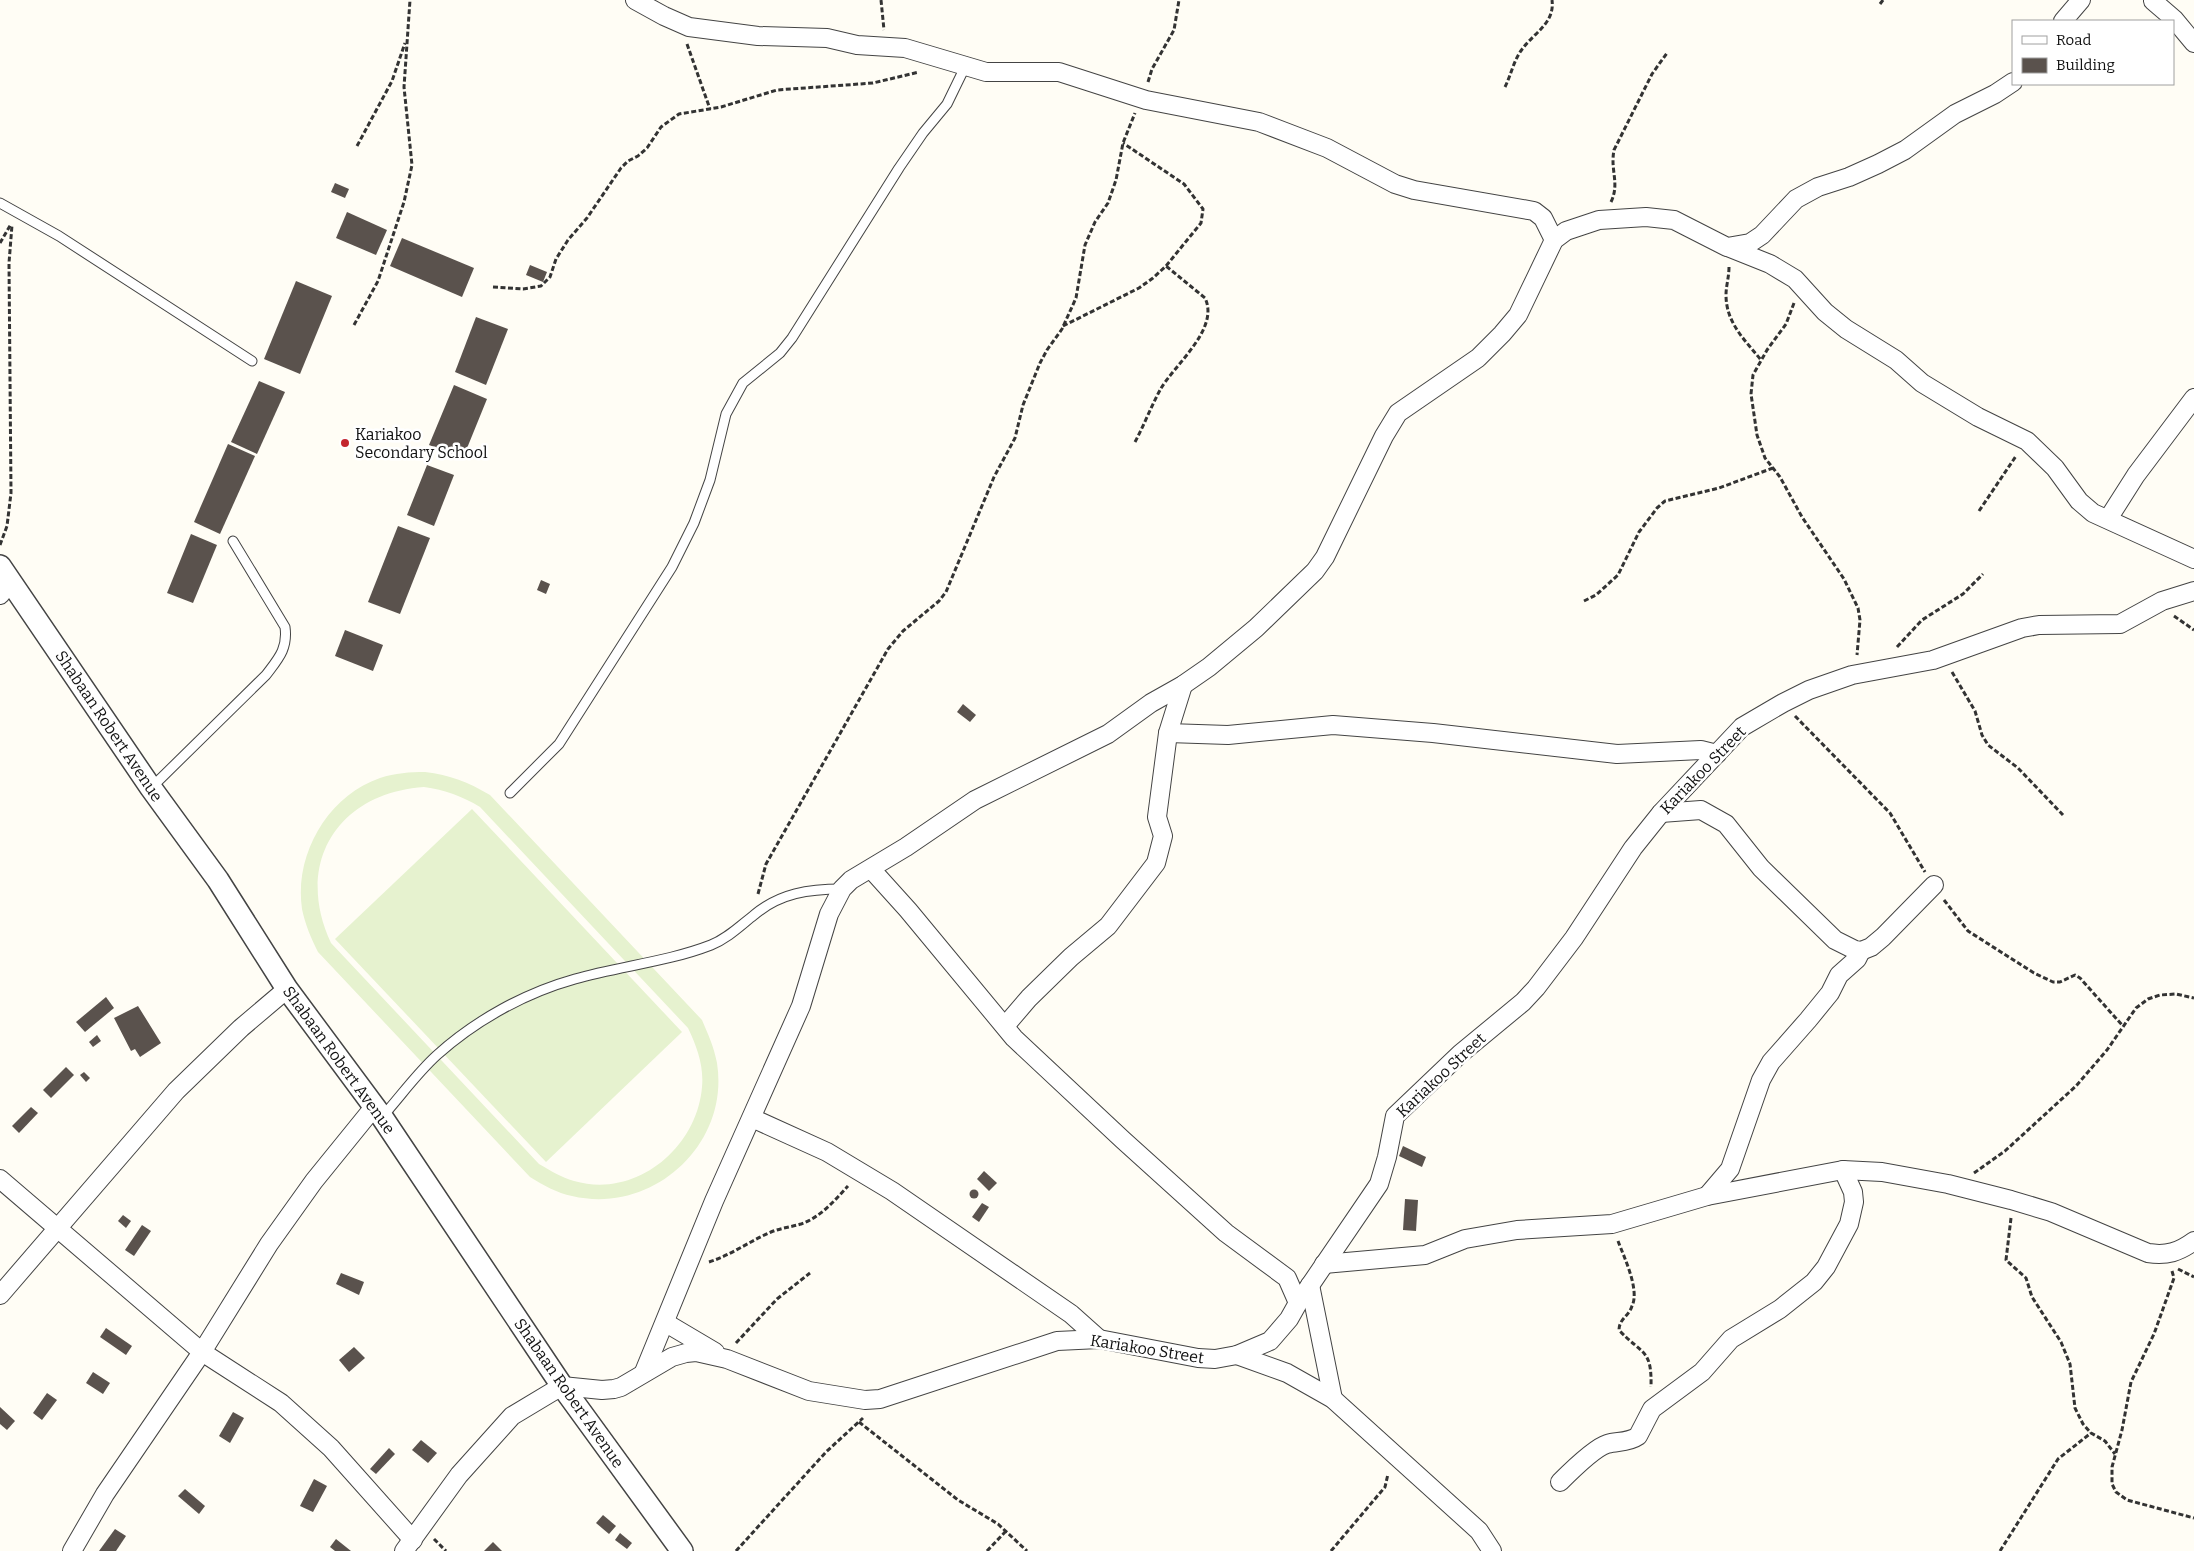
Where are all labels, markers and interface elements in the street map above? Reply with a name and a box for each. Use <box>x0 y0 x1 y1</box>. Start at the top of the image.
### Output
legend <box>2012 20 2174 85</box>
text: Road <box>2056 31 2091 49</box>
text: Building <box>2056 56 2115 74</box>
place label: Kariakoo Secondary School <box>355 425 488 462</box>
marker: Kariakoo Secondary School <box>339 437 351 449</box>
street label: Shabaan Robert Avenue <box>51 647 167 805</box>
street label: Kariakoo Street <box>1656 722 1750 818</box>
street label: Shabaan Robert Avenue <box>279 982 399 1138</box>
street label: Kariakoo Street <box>1393 1029 1490 1121</box>
street label: Shabaan Robert Avenue <box>510 1315 628 1471</box>
street label: Kariakoo Street <box>1089 1331 1205 1367</box>

